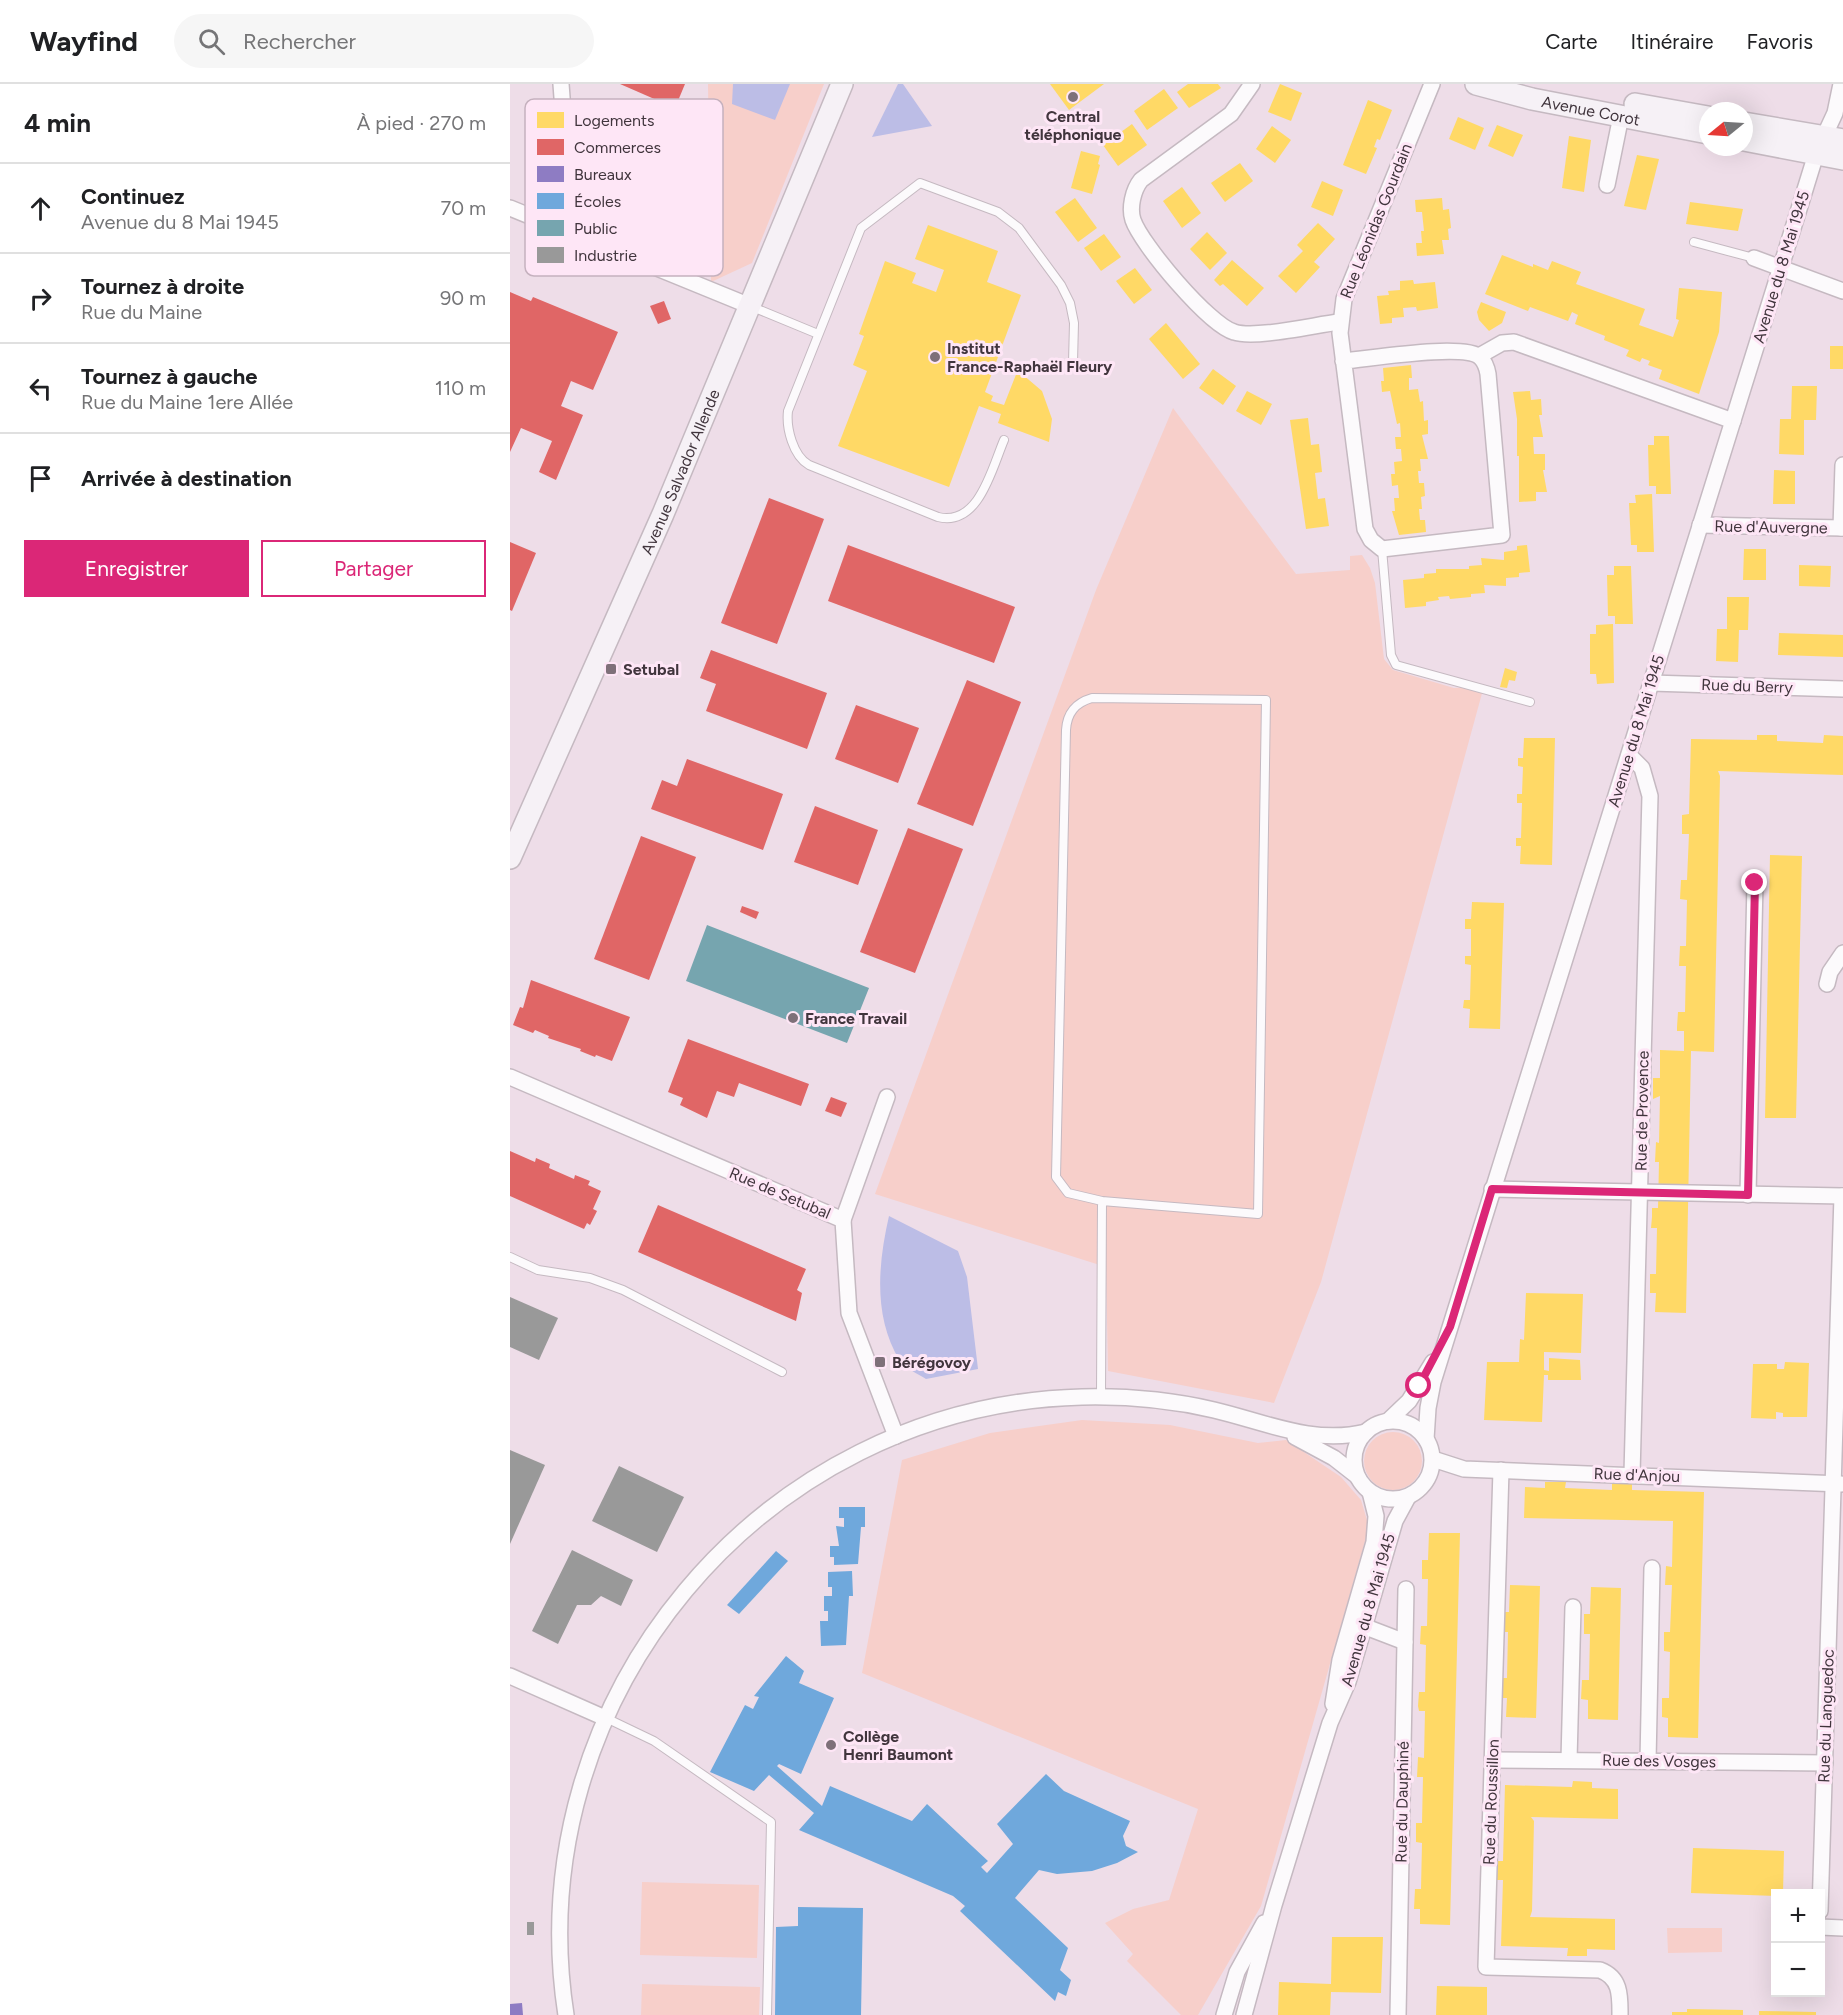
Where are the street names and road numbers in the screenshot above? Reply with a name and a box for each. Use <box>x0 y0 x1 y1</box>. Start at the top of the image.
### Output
street label: Avenue Corot <box>1540 92 1642 129</box>
street label: Rue Léonidas Gourdain <box>1336 141 1416 301</box>
street label: Avenue du 8 Mai 1945 <box>1749 189 1813 345</box>
street label: Avenue Salvador Allende <box>637 386 724 557</box>
street label: Rue d'Auvergne <box>1714 517 1828 537</box>
street label: Avenue du 8 Mai 1945 <box>1604 653 1668 809</box>
street label: Rue du Berry <box>1701 675 1794 697</box>
street label: Rue de Provence <box>1631 1050 1653 1171</box>
street label: Rue de Setubal <box>726 1163 834 1223</box>
street label: Rue d'Anjou <box>1593 1464 1681 1486</box>
street label: Avenue du 8 Mai 1945 <box>1337 1531 1399 1689</box>
street label: Rue du Languedoc <box>1814 1649 1838 1783</box>
street label: Rue du Roussillon <box>1479 1739 1503 1865</box>
street label: Rue du Dauphiné <box>1391 1741 1413 1863</box>
street label: Rue des Vosges <box>1602 1751 1716 1771</box>

